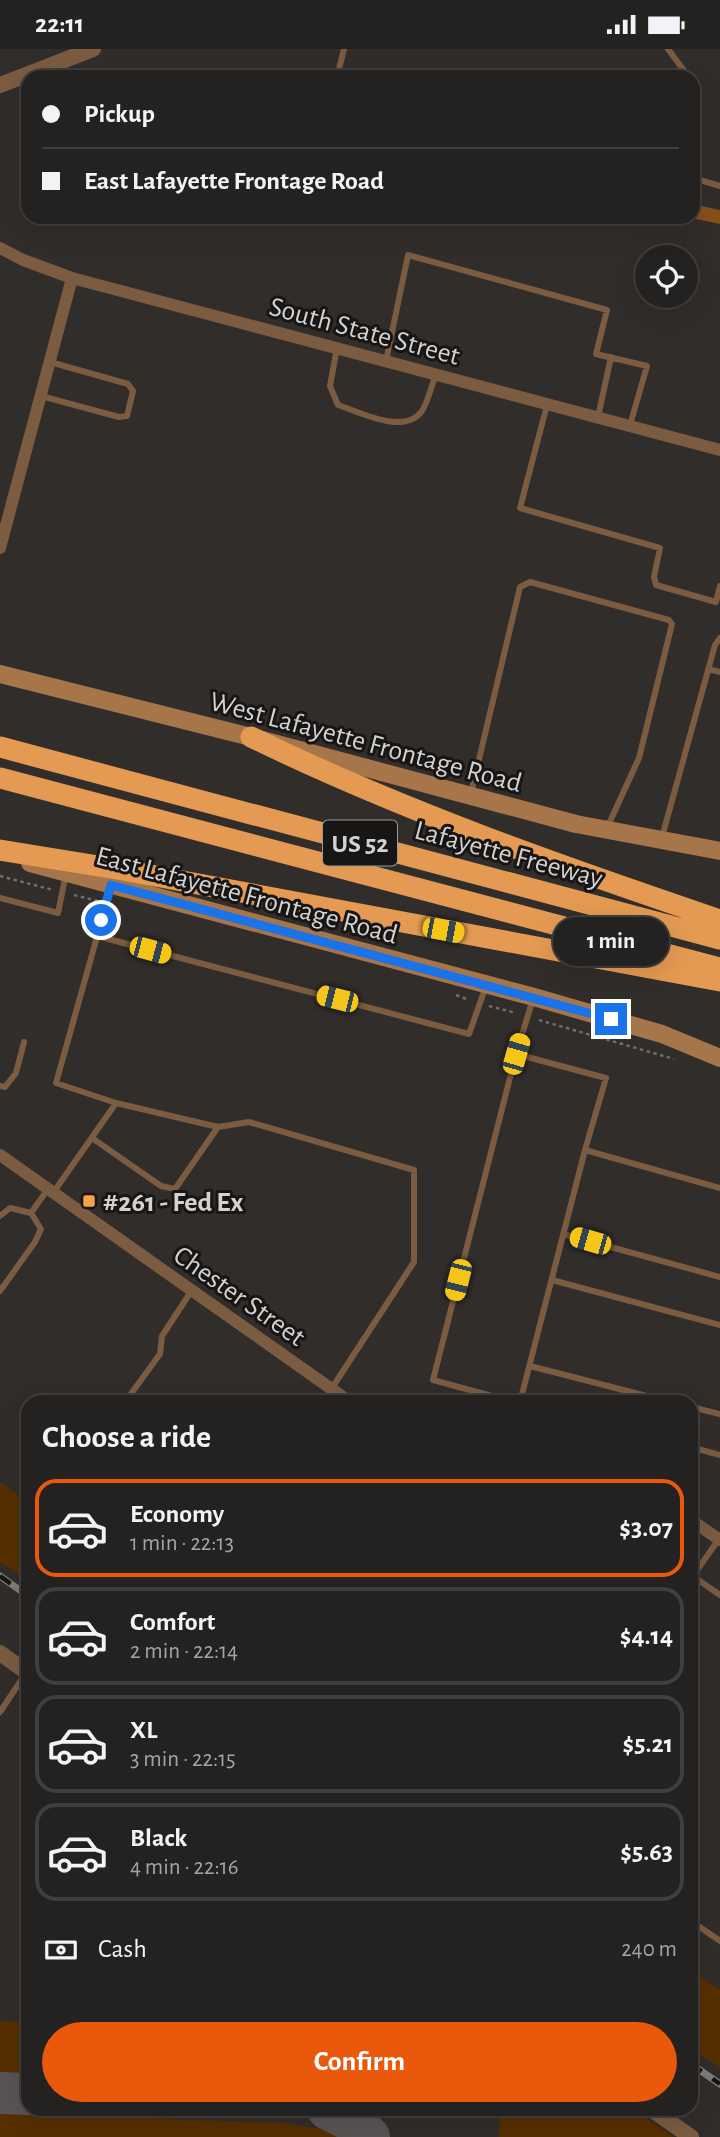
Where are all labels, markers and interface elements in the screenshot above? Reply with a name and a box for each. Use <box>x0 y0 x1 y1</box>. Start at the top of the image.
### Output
text: 22:11 <box>35 11 84 37</box>
text: Pickup <box>84 101 155 127</box>
text: East Lafayette Frontage Road <box>84 168 384 194</box>
map controls <box>635 245 698 308</box>
button: locate <box>635 245 698 308</box>
street label: South State Street <box>266 293 463 371</box>
street label: West Lafayette Frontage Road <box>206 688 525 798</box>
street label: Lafayette Freeway <box>411 816 606 894</box>
road number: US 52 <box>323 821 397 865</box>
street label: East Lafayette Frontage Road <box>93 842 400 950</box>
route start <box>85 904 117 936</box>
car <box>421 916 466 944</box>
callout: 1 min <box>553 918 669 967</box>
text: 1 min <box>587 930 635 953</box>
car <box>127 934 174 966</box>
car <box>315 984 360 1014</box>
route end <box>595 1003 627 1035</box>
car <box>501 1031 532 1077</box>
place label: #261 - Fed Ex <box>103 1189 244 1217</box>
marker: #261 - Fed Ex <box>81 1193 97 1209</box>
car <box>567 1225 614 1257</box>
street label: Chester Street <box>168 1241 310 1352</box>
car <box>443 1257 474 1303</box>
text: Choose a ride <box>42 1421 211 1453</box>
icon: car <box>46 1497 109 1560</box>
text: Economy <box>130 1501 224 1527</box>
text: $3.07 <box>619 1515 673 1541</box>
text: 1 min · 22:13 <box>130 1532 234 1555</box>
icon: car <box>46 1605 109 1668</box>
text: Comfort <box>130 1609 215 1635</box>
text: $4.14 <box>620 1623 673 1649</box>
text: 2 min · 22:14 <box>130 1640 238 1663</box>
icon: car <box>46 1713 109 1776</box>
text: XL <box>130 1717 157 1743</box>
text: $5.21 <box>623 1731 673 1757</box>
text: 3 min · 22:15 <box>130 1748 236 1771</box>
icon: car <box>46 1821 109 1884</box>
text: Black <box>130 1825 187 1851</box>
text: $5.63 <box>620 1839 673 1865</box>
text: 4 min · 22:16 <box>130 1856 238 1879</box>
icon: cash <box>42 1931 80 1969</box>
text: Cash <box>98 1936 147 1962</box>
text: 240 m <box>621 1938 677 1961</box>
button: Confirm <box>42 2022 677 2102</box>

